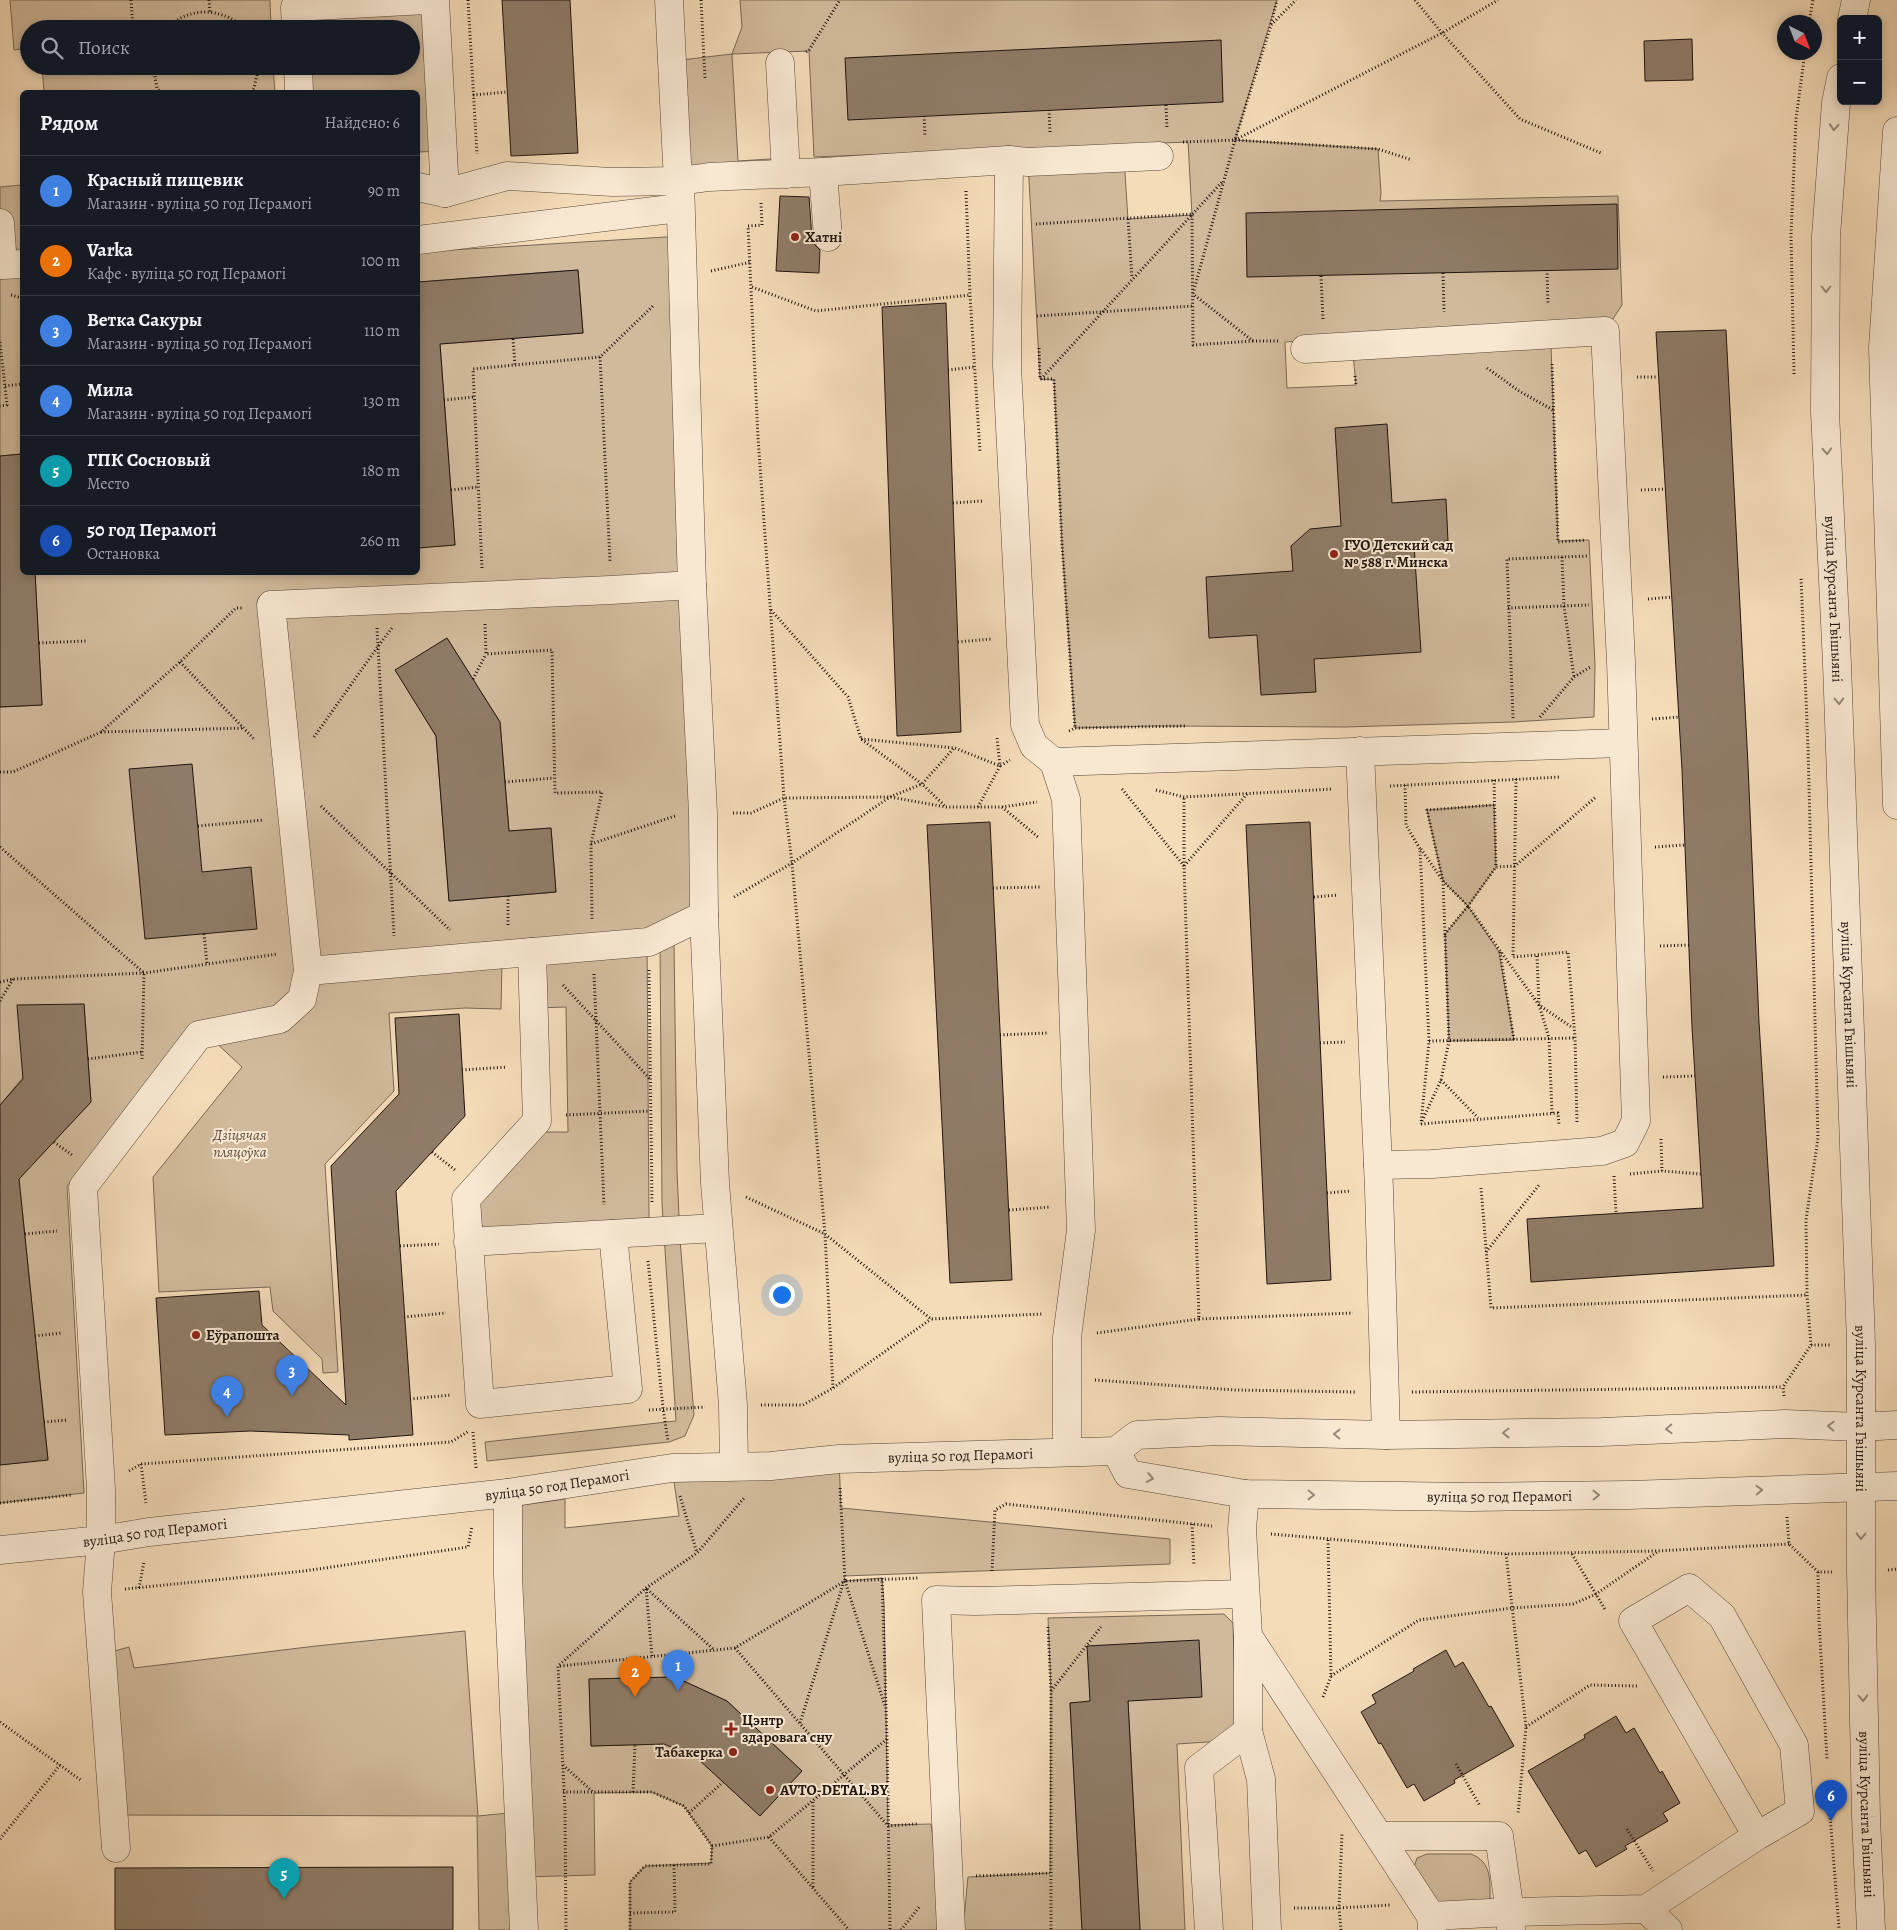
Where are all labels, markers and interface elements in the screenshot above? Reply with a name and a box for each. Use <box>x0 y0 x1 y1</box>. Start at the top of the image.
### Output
north arrow <box>1777 15 1822 60</box>
map controls <box>1837 15 1882 105</box>
button: + <box>1837 15 1882 60</box>
search box <box>20 20 420 75</box>
icon: search <box>38 34 66 62</box>
text: Поиск <box>78 35 130 61</box>
button: − <box>1837 60 1882 105</box>
text: Рядом <box>40 109 98 137</box>
text: Найдено: 6 <box>325 112 400 134</box>
one-way arrow <box>1829 123 1840 131</box>
text: Красный пищевик <box>87 167 243 193</box>
text: 1 <box>53 180 59 202</box>
text: 90 m <box>368 180 400 202</box>
text: Магазин · вуліца 50 год Перамогі <box>87 193 312 215</box>
place label: Хатні <box>805 227 843 247</box>
marker: Хатні <box>789 231 801 243</box>
text: Varka <box>87 237 133 263</box>
text: 2 <box>52 250 60 272</box>
text: 100 m <box>361 250 400 272</box>
text: Кафе · вуліца 50 год Перамогі <box>87 263 286 285</box>
one-way arrow <box>1821 286 1831 293</box>
text: Ветка Сакуры <box>87 307 202 333</box>
text: 3 <box>53 320 59 342</box>
text: 110 m <box>364 320 400 342</box>
text: Магазин · вуліца 50 год Перамогі <box>87 333 312 355</box>
text: Мила <box>87 377 133 403</box>
text: 4 <box>52 390 60 412</box>
text: 130 m <box>363 390 400 412</box>
text: Магазин · вуліца 50 год Перамогі <box>87 403 312 425</box>
text: ГПК Сосновый <box>87 447 211 473</box>
one-way arrow <box>1821 447 1832 455</box>
text: 5 <box>53 460 59 482</box>
text: 180 m <box>362 460 400 482</box>
text: Место <box>87 473 130 495</box>
street label: вуліца Курсанта Гвішыяні <box>1820 515 1848 683</box>
text: 50 год Перамогі <box>87 517 217 543</box>
text: 6 <box>52 530 60 552</box>
text: 260 m <box>360 530 400 552</box>
place label: ГУО Детский сад № 588 г. Минска <box>1344 535 1453 572</box>
text: Остановка <box>87 543 160 565</box>
marker: ГУО Детский сад № 588 г. Минска <box>1328 548 1340 560</box>
one-way arrow <box>1833 697 1844 705</box>
street label: вуліца Курсанта Гвішыяні <box>1836 921 1862 1088</box>
park label: Дзіцячая пляцоўка <box>212 1125 267 1162</box>
your location <box>769 1282 795 1308</box>
place label: Еўрапошта <box>206 1325 281 1345</box>
street label: вуліца Курсанта Гвішыяні <box>1850 1325 1871 1492</box>
marker: Еўрапошта <box>190 1329 202 1341</box>
pin: 3 <box>276 1355 308 1396</box>
pin: 4 <box>211 1376 243 1417</box>
one-way arrow <box>1827 1421 1835 1432</box>
one-way arrow <box>1664 1424 1672 1435</box>
one-way arrow <box>1333 1428 1341 1439</box>
one-way arrow <box>1502 1428 1510 1438</box>
street label: вуліца 50 год Перамогі <box>887 1443 1034 1468</box>
street label: вуліца 50 год Перамогі <box>484 1465 631 1505</box>
one-way arrow <box>1146 1472 1155 1482</box>
one-way arrow <box>1755 1485 1763 1496</box>
street label: вуліца 50 год Перамогі <box>1426 1486 1572 1507</box>
one-way arrow <box>1308 1490 1316 1500</box>
one-way arrow <box>1593 1490 1601 1500</box>
street label: вуліца 50 год Перамогі <box>82 1514 228 1552</box>
one-way arrow <box>1856 1532 1866 1540</box>
pin: 1 <box>662 1650 694 1691</box>
pin: 2 <box>619 1656 651 1697</box>
one-way arrow <box>1858 1694 1869 1702</box>
place label: Цэнтр здаровага сну <box>742 1710 833 1747</box>
marker: Цэнтр здаровага сну <box>724 1722 738 1736</box>
street label: вуліца Курсанта Гвішыяні <box>1854 1731 1880 1898</box>
place label: Табакерка <box>655 1742 724 1762</box>
marker: Табакерка <box>727 1746 739 1758</box>
place label: AVTO-DETAL.BY <box>779 1780 889 1800</box>
pin: 6 <box>1815 1780 1847 1821</box>
marker: AVTO-DETAL.BY <box>764 1784 776 1796</box>
pin: 5 <box>268 1858 300 1899</box>

